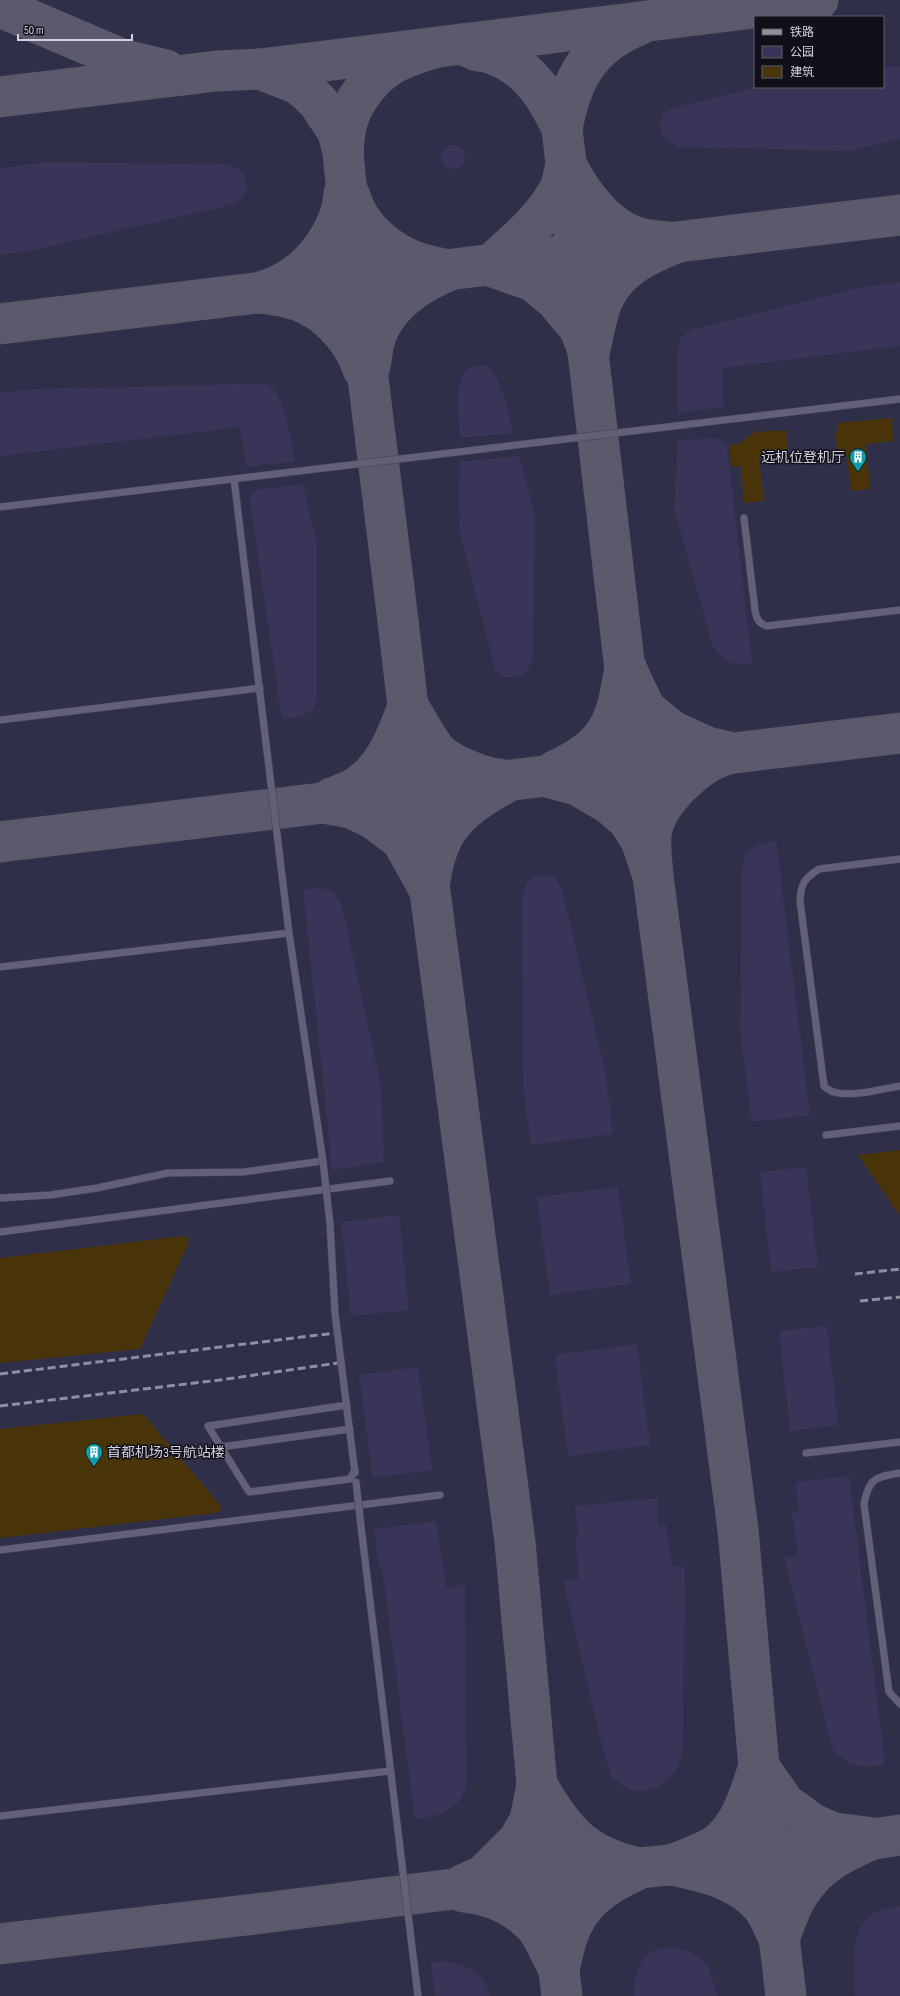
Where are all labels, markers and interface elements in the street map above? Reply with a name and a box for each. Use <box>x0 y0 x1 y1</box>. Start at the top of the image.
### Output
scale bar <box>18 16 132 42</box>
legend <box>754 16 884 88</box>
text: 50 m <box>24 23 44 38</box>
text: 铁路 <box>790 25 814 40</box>
text: 公园 <box>790 45 814 60</box>
text: 建筑 <box>790 65 814 80</box>
building icon: 远机位登机厅 <box>848 447 868 472</box>
place label: 远机位登机厅 <box>761 449 845 466</box>
building icon: 首都机场3号航站楼 <box>84 1442 104 1467</box>
place label: 首都机场3号航站楼 <box>107 1444 225 1461</box>

